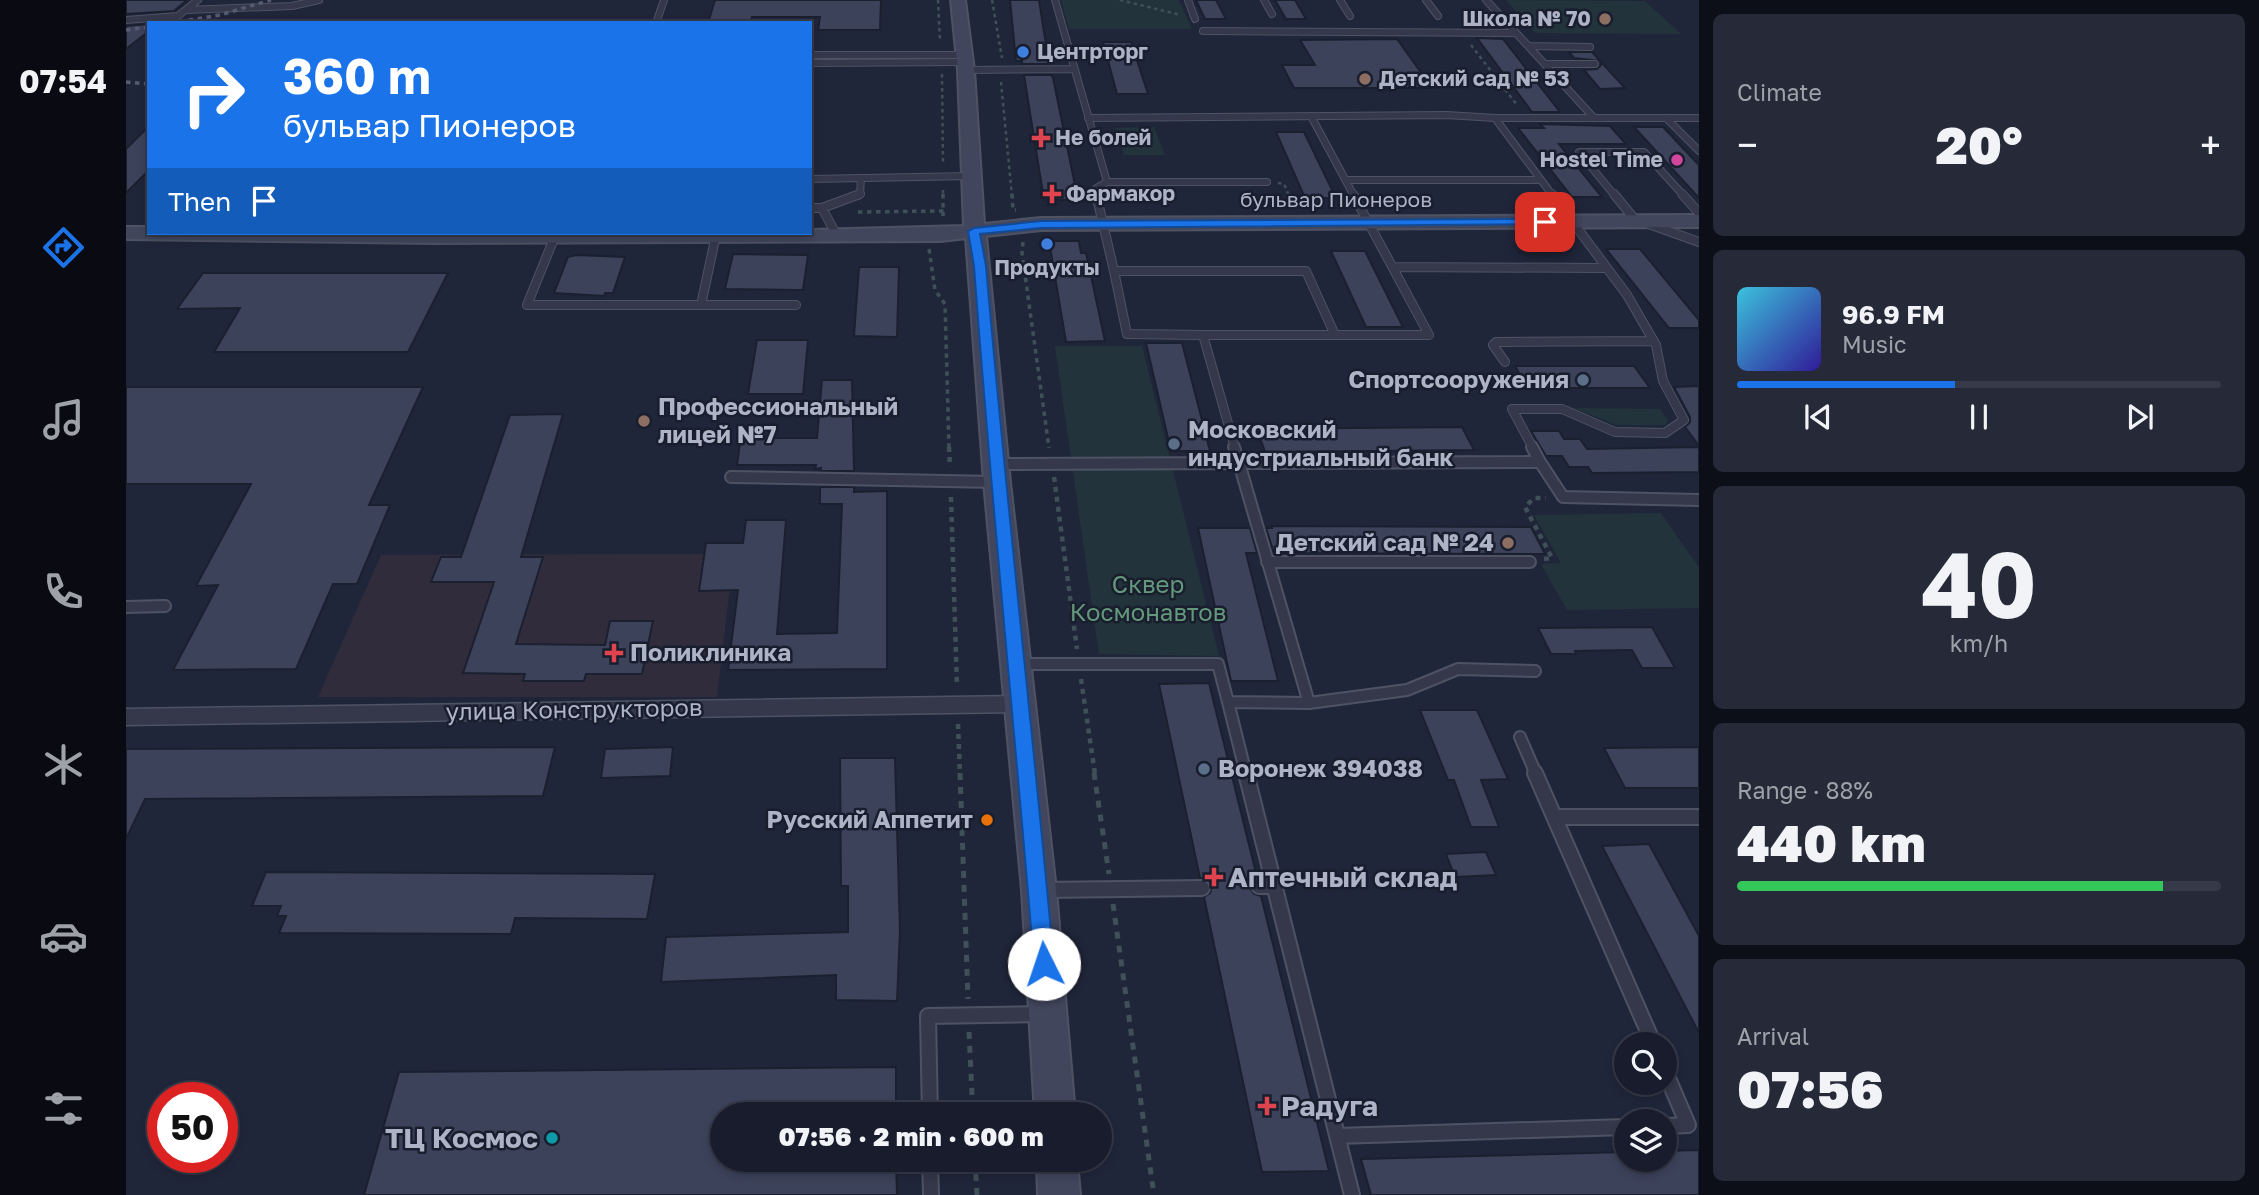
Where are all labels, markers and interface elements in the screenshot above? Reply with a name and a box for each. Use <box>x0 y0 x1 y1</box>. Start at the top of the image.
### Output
place label: Школа № 70 <box>1462 5 1591 31</box>
marker: Школа № 70 <box>1597 11 1613 27</box>
place label: Центрторг <box>1037 38 1148 64</box>
marker: Центрторг <box>1015 44 1031 60</box>
text: 360 m <box>283 46 431 105</box>
icon: right <box>168 49 259 140</box>
text: 07:54 <box>19 62 107 100</box>
place label: Детский сад № 53 <box>1379 65 1570 91</box>
marker: Детский сад № 53 <box>1357 71 1373 87</box>
text: Climate <box>1737 78 1822 106</box>
text: бульвар Пионеров <box>283 106 576 144</box>
text: 20° <box>1936 113 2022 175</box>
text: − <box>1737 122 1758 167</box>
text: + <box>2200 122 2221 167</box>
place label: Не болей <box>1055 124 1151 150</box>
marker: Не болей <box>1033 130 1049 146</box>
place label: Hostel Time <box>1540 146 1663 172</box>
marker: Hostel Time <box>1669 152 1685 168</box>
place label: Фармакор <box>1066 180 1175 206</box>
icon: arrive <box>245 182 283 220</box>
text: Then <box>168 186 231 217</box>
marker: Фармакор <box>1044 186 1060 202</box>
street label: бульвар Пионеров <box>1240 186 1432 212</box>
pin <box>1515 192 1575 252</box>
icon: arrive <box>1526 203 1564 241</box>
icon: directions <box>39 223 88 272</box>
marker: Продукты <box>1039 236 1055 252</box>
place label: Продукты <box>994 254 1100 280</box>
text: 96.9 FM <box>1842 299 1945 330</box>
text: Music <box>1842 330 1907 358</box>
place label: Спортсооружения <box>1348 364 1569 393</box>
marker: Спортсооружения <box>1575 372 1591 388</box>
place label: Профессиональный лицей №7 <box>658 391 898 448</box>
icon: music <box>39 395 88 444</box>
icon: previous <box>1799 398 1837 436</box>
icon: pause <box>1960 398 1998 436</box>
icon: next <box>2121 398 2159 436</box>
marker: Профессиональный лицей №7 <box>636 413 652 429</box>
place label: Московский индустриальный банк <box>1188 414 1454 471</box>
marker: Московский индустриальный банк <box>1166 436 1182 452</box>
place label: Детский сад № 24 <box>1276 527 1494 556</box>
text: 40 <box>1921 529 2037 638</box>
marker: Детский сад № 24 <box>1500 535 1516 551</box>
icon: phone <box>39 567 88 616</box>
park label: Сквер Космонавтов <box>1070 569 1226 626</box>
text: km/h <box>1950 629 2008 657</box>
place label: Поликлиника <box>630 637 791 666</box>
marker: Поликлиника <box>604 643 624 663</box>
street label: улица Конструкторов <box>445 692 703 725</box>
icon: climate <box>39 740 88 789</box>
place label: Воронеж 394038 <box>1218 753 1423 782</box>
marker: Воронеж 394038 <box>1196 761 1212 777</box>
text: Range · 88% <box>1737 776 1873 804</box>
place label: Русский Аппетит <box>766 804 973 833</box>
text: 440 km <box>1737 811 1926 873</box>
marker: Русский Аппетит <box>979 812 995 828</box>
place label: Аптечный склад <box>1228 860 1457 893</box>
marker: Аптечный склад <box>1206 869 1222 885</box>
icon: car <box>39 912 88 961</box>
position arrow <box>1007 927 1081 1001</box>
text: Arrival <box>1737 1022 1809 1050</box>
map controls <box>1614 1032 1677 1172</box>
button: search <box>1614 1032 1677 1095</box>
text: 07:56 <box>1737 1057 1883 1119</box>
speed limit sign: 50 <box>147 1082 238 1173</box>
icon: filters <box>39 1084 88 1133</box>
place label: Радуга <box>1281 1089 1378 1122</box>
marker: Радуга <box>1259 1098 1275 1114</box>
button: layers <box>1614 1109 1677 1172</box>
place label: ТЦ Космос <box>385 1121 538 1154</box>
text: 07:56 · 2 min · 600 m <box>778 1121 1044 1152</box>
marker: ТЦ Космос <box>544 1130 560 1146</box>

